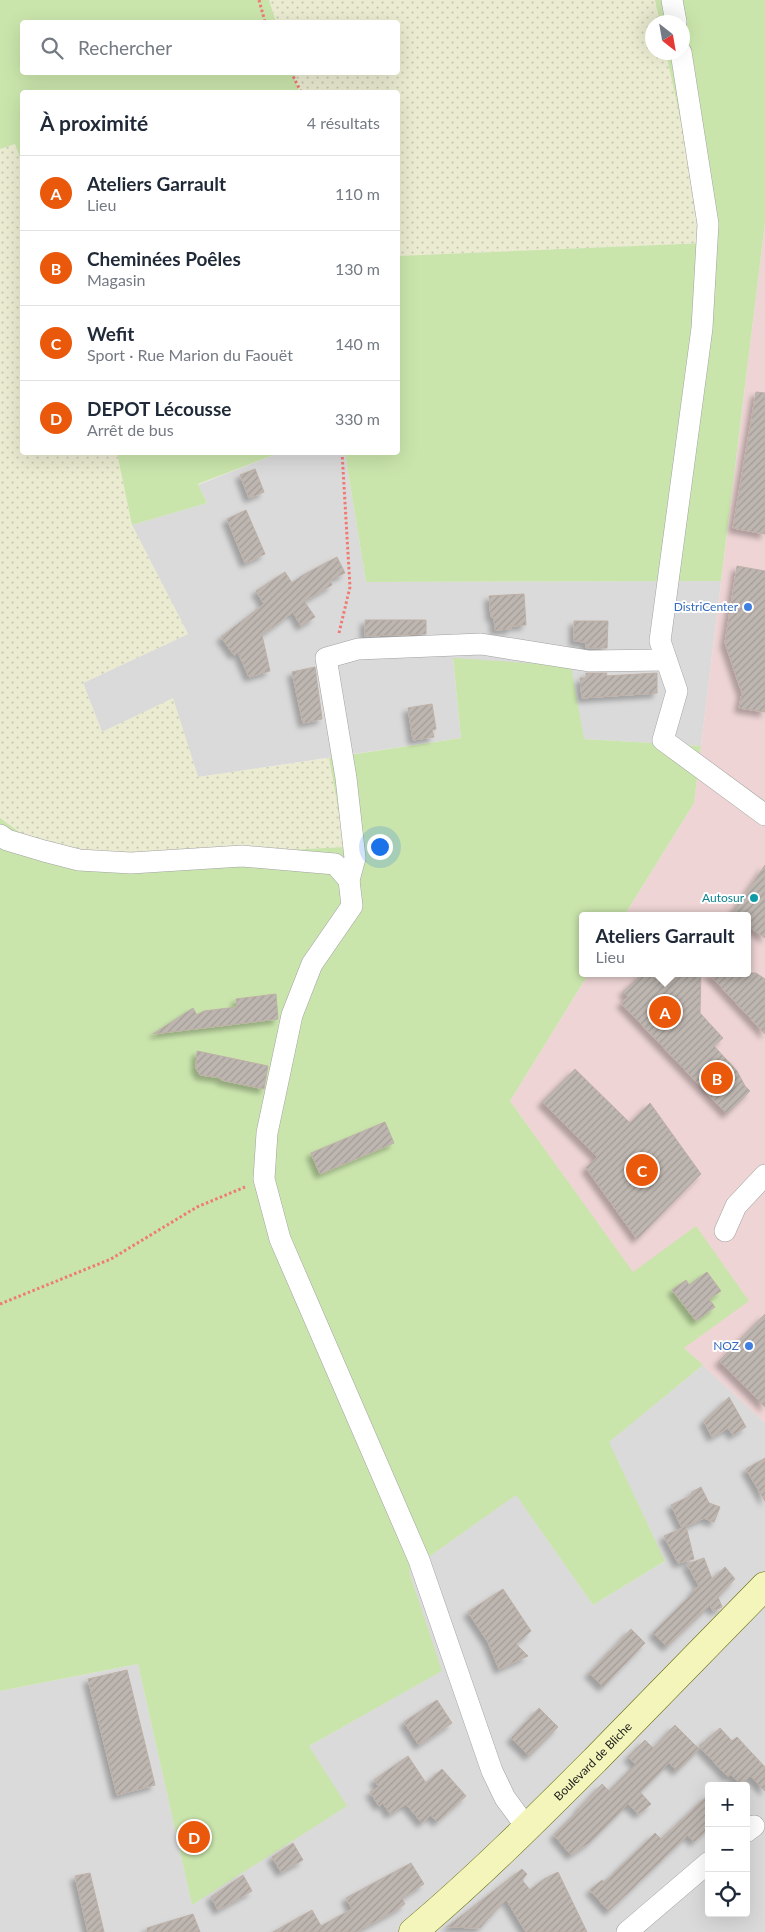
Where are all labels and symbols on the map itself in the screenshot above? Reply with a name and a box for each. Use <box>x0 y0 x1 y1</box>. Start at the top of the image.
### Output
north arrow <box>645 15 690 60</box>
place label: DistriCenter <box>674 599 739 614</box>
marker: DistriCenter <box>742 601 754 613</box>
your location <box>367 834 393 860</box>
place label: Autosur <box>702 890 745 905</box>
marker: Autosur <box>748 892 760 904</box>
pin: A <box>649 993 681 1031</box>
pin: B <box>701 1059 733 1097</box>
pin: C <box>626 1151 658 1189</box>
place label: NOZ <box>713 1338 739 1353</box>
marker: NOZ <box>743 1340 755 1352</box>
street label: Boulevard de Bliche <box>551 1719 635 1804</box>
pin: D <box>178 1818 210 1856</box>

